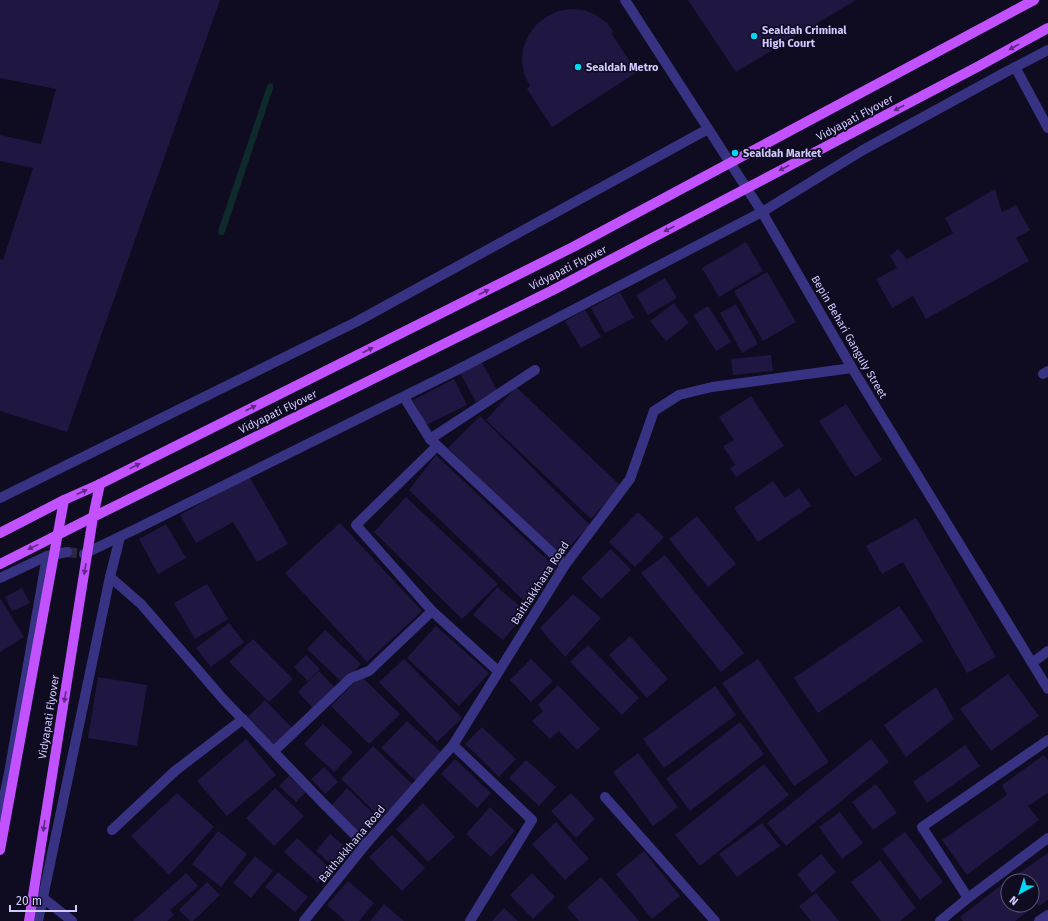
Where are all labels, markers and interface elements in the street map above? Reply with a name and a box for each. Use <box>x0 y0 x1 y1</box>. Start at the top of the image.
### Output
place label: Sealdah Criminal High Court <box>762 24 847 50</box>
marker: Sealdah Criminal High Court <box>749 31 759 41</box>
one-way arrow <box>1008 44 1020 50</box>
place label: Sealdah Metro <box>586 61 659 74</box>
marker: Sealdah Metro <box>573 62 583 72</box>
street label: Vidyapati Flyover <box>814 92 896 144</box>
one-way arrow <box>893 105 905 111</box>
place label: Sealdah Market <box>743 147 822 160</box>
marker: Sealdah Market <box>730 148 740 158</box>
one-way arrow <box>778 165 790 172</box>
one-way arrow <box>663 225 675 232</box>
street label: Vidyapati Flyover <box>527 243 610 293</box>
street label: Bepin Behari Ganguly Street <box>808 273 890 401</box>
one-way arrow <box>478 289 490 295</box>
one-way arrow <box>362 347 373 353</box>
street label: Vidyapati Flyover <box>237 387 320 437</box>
one-way arrow <box>246 405 257 411</box>
one-way arrow <box>129 463 141 469</box>
one-way arrow <box>77 489 88 495</box>
street label: Baithakkhana Road <box>508 539 572 627</box>
one-way arrow <box>28 544 39 550</box>
one-way arrow <box>82 563 88 575</box>
street label: Vidyapati Flyover <box>36 673 62 760</box>
one-way arrow <box>61 691 67 704</box>
street label: Baithakkhana Road <box>316 803 388 885</box>
one-way arrow <box>41 820 47 832</box>
north arrow <box>1000 873 1040 913</box>
scale bar <box>10 887 76 913</box>
text: N <box>1007 893 1021 908</box>
text: 20 m <box>16 894 42 908</box>

